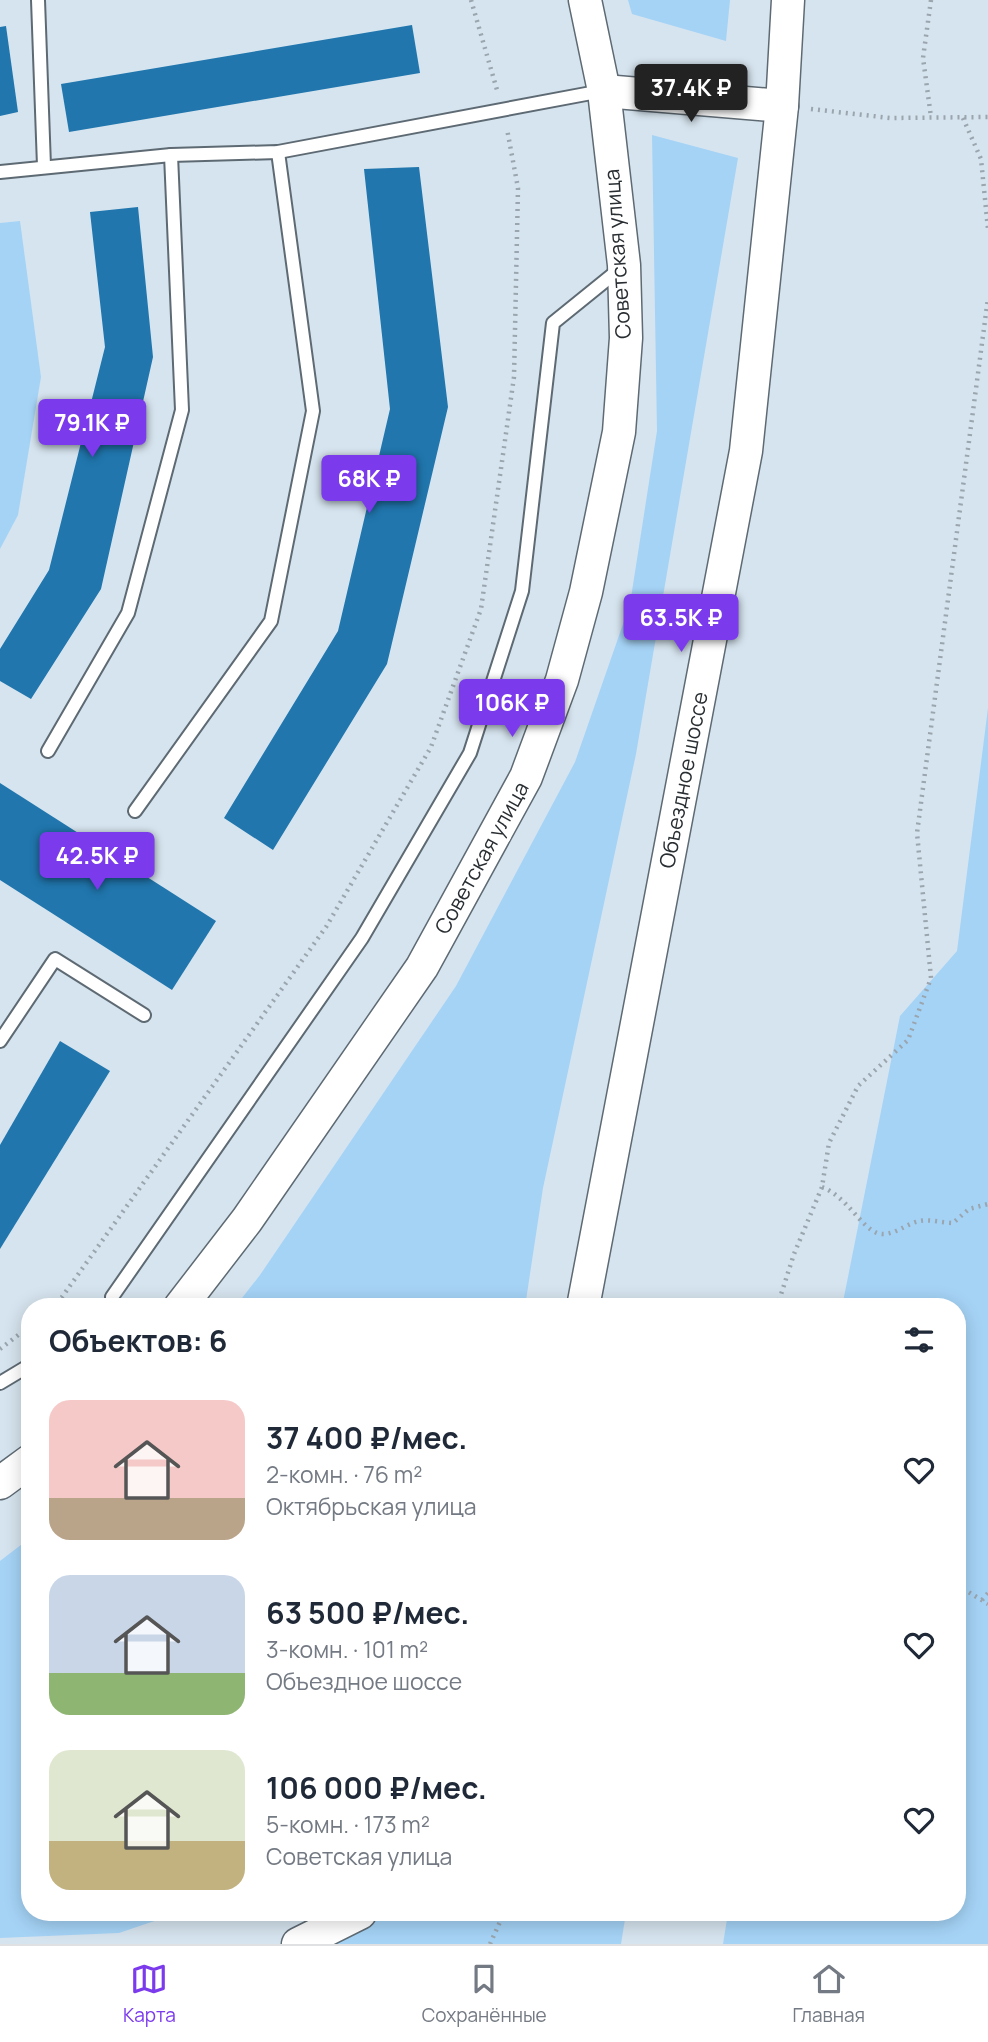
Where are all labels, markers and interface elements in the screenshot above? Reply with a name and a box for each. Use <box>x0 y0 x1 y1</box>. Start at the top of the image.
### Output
pin: 37.4K ₽ <box>626 64 756 124</box>
text: 37.4K ₽ <box>650 71 732 103</box>
street label: Советская улица <box>597 168 637 340</box>
pin: 79.1K ₽ <box>27 400 157 459</box>
text: 79.1K ₽ <box>54 406 130 438</box>
pin: 68K ₽ <box>320 456 418 515</box>
text: 68K ₽ <box>337 462 401 494</box>
pin: 63.5K ₽ <box>616 594 746 654</box>
text: 63.5K ₽ <box>640 601 722 633</box>
pin: 106K ₽ <box>455 680 569 739</box>
text: 106K ₽ <box>475 686 549 718</box>
street label: Объездное шоссе <box>652 689 714 870</box>
street label: Советская улица <box>428 776 535 939</box>
pin: 42.5K ₽ <box>32 832 162 892</box>
text: 42.5K ₽ <box>56 839 138 871</box>
text: Объектов: 6 <box>49 1320 227 1361</box>
icon: filters <box>900 1321 938 1359</box>
text: 37 400 ₽/мес. <box>266 1417 467 1458</box>
icon: home <box>105 1428 189 1512</box>
icon: heart <box>900 1451 938 1489</box>
text: 2-комн. · 76 m² <box>266 1458 422 1490</box>
text: Октябрьская улица <box>266 1490 476 1522</box>
text: 63 500 ₽/мес. <box>266 1592 469 1633</box>
icon: home <box>105 1603 189 1687</box>
icon: heart <box>900 1626 938 1664</box>
text: 3-комн. · 101 m² <box>266 1633 428 1665</box>
text: Объездное шоссе <box>266 1665 462 1697</box>
text: 106 000 ₽/мес. <box>266 1767 487 1808</box>
icon: home <box>105 1778 189 1862</box>
icon: heart <box>900 1801 938 1839</box>
text: 5-комн. · 173 m² <box>266 1808 430 1840</box>
text: Советская улица <box>266 1840 452 1872</box>
tab: Карта <box>123 1960 176 2028</box>
tab: Сохранённые <box>422 1960 547 2028</box>
tab: Главная <box>793 1960 865 2028</box>

